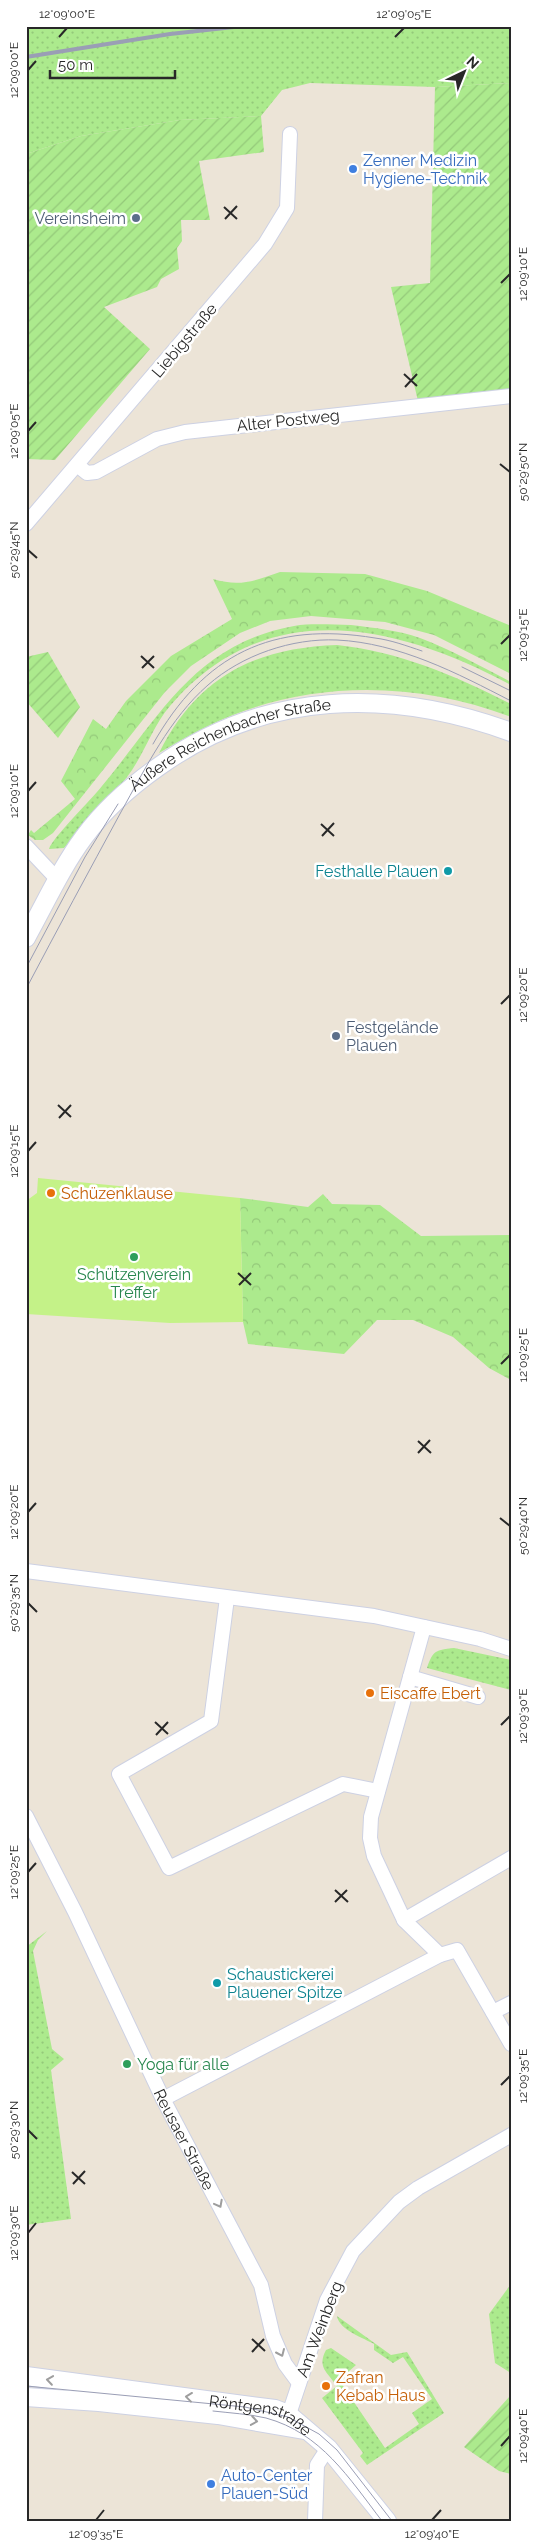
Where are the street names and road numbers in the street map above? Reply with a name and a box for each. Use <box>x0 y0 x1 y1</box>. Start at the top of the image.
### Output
street label: Liebigstraße <box>148 299 221 381</box>
street label: Alter Postweg <box>236 406 341 435</box>
street label: Äußere Reichenbacher Straße <box>125 695 332 795</box>
street label: Reusaer Straße <box>150 2086 218 2193</box>
street label: Am Weinberg <box>292 2278 347 2380</box>
street label: Röntgenstraße <box>208 2391 315 2440</box>

